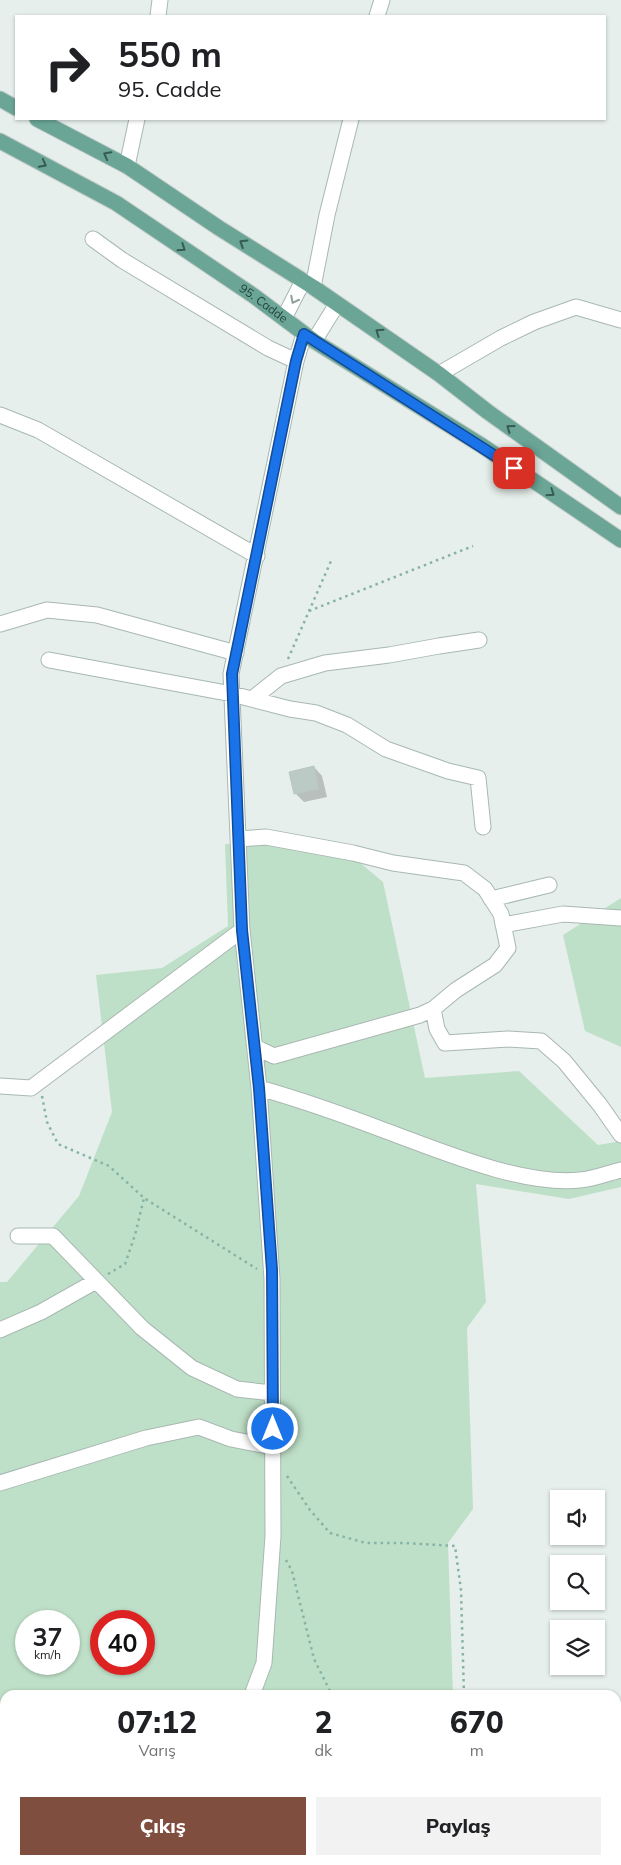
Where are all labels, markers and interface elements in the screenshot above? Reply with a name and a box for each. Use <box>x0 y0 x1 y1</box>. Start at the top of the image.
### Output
text: 550 m <box>118 32 222 76</box>
icon: right <box>35 35 100 100</box>
text: 95. Cadde <box>118 75 221 103</box>
one-way arrow <box>103 151 112 161</box>
one-way arrow <box>38 158 47 168</box>
one-way arrow <box>239 240 248 250</box>
one-way arrow <box>176 242 186 251</box>
street label: 95. Cadde <box>237 280 291 326</box>
one-way arrow <box>290 295 300 304</box>
one-way arrow <box>376 329 385 338</box>
one-way arrow <box>506 425 516 434</box>
pin <box>493 447 535 489</box>
icon: arrive <box>500 454 528 482</box>
one-way arrow <box>545 486 554 496</box>
position arrow <box>246 1402 298 1454</box>
map controls <box>550 1490 605 1675</box>
button: sound <box>550 1490 605 1545</box>
button: search <box>550 1555 605 1610</box>
speed limit sign: 40 <box>90 1610 155 1675</box>
button: layers <box>550 1620 605 1675</box>
text: 37 <box>32 1621 63 1652</box>
text: km/h <box>34 1647 61 1662</box>
text: 07:12 <box>117 1703 197 1741</box>
text: 2 <box>314 1703 332 1741</box>
text: 670 <box>450 1703 504 1741</box>
text: Varış <box>139 1740 176 1760</box>
text: dk <box>314 1740 332 1760</box>
text: m <box>470 1740 484 1760</box>
button: Çıkış <box>20 1797 306 1855</box>
button: Paylaş <box>316 1797 601 1855</box>

